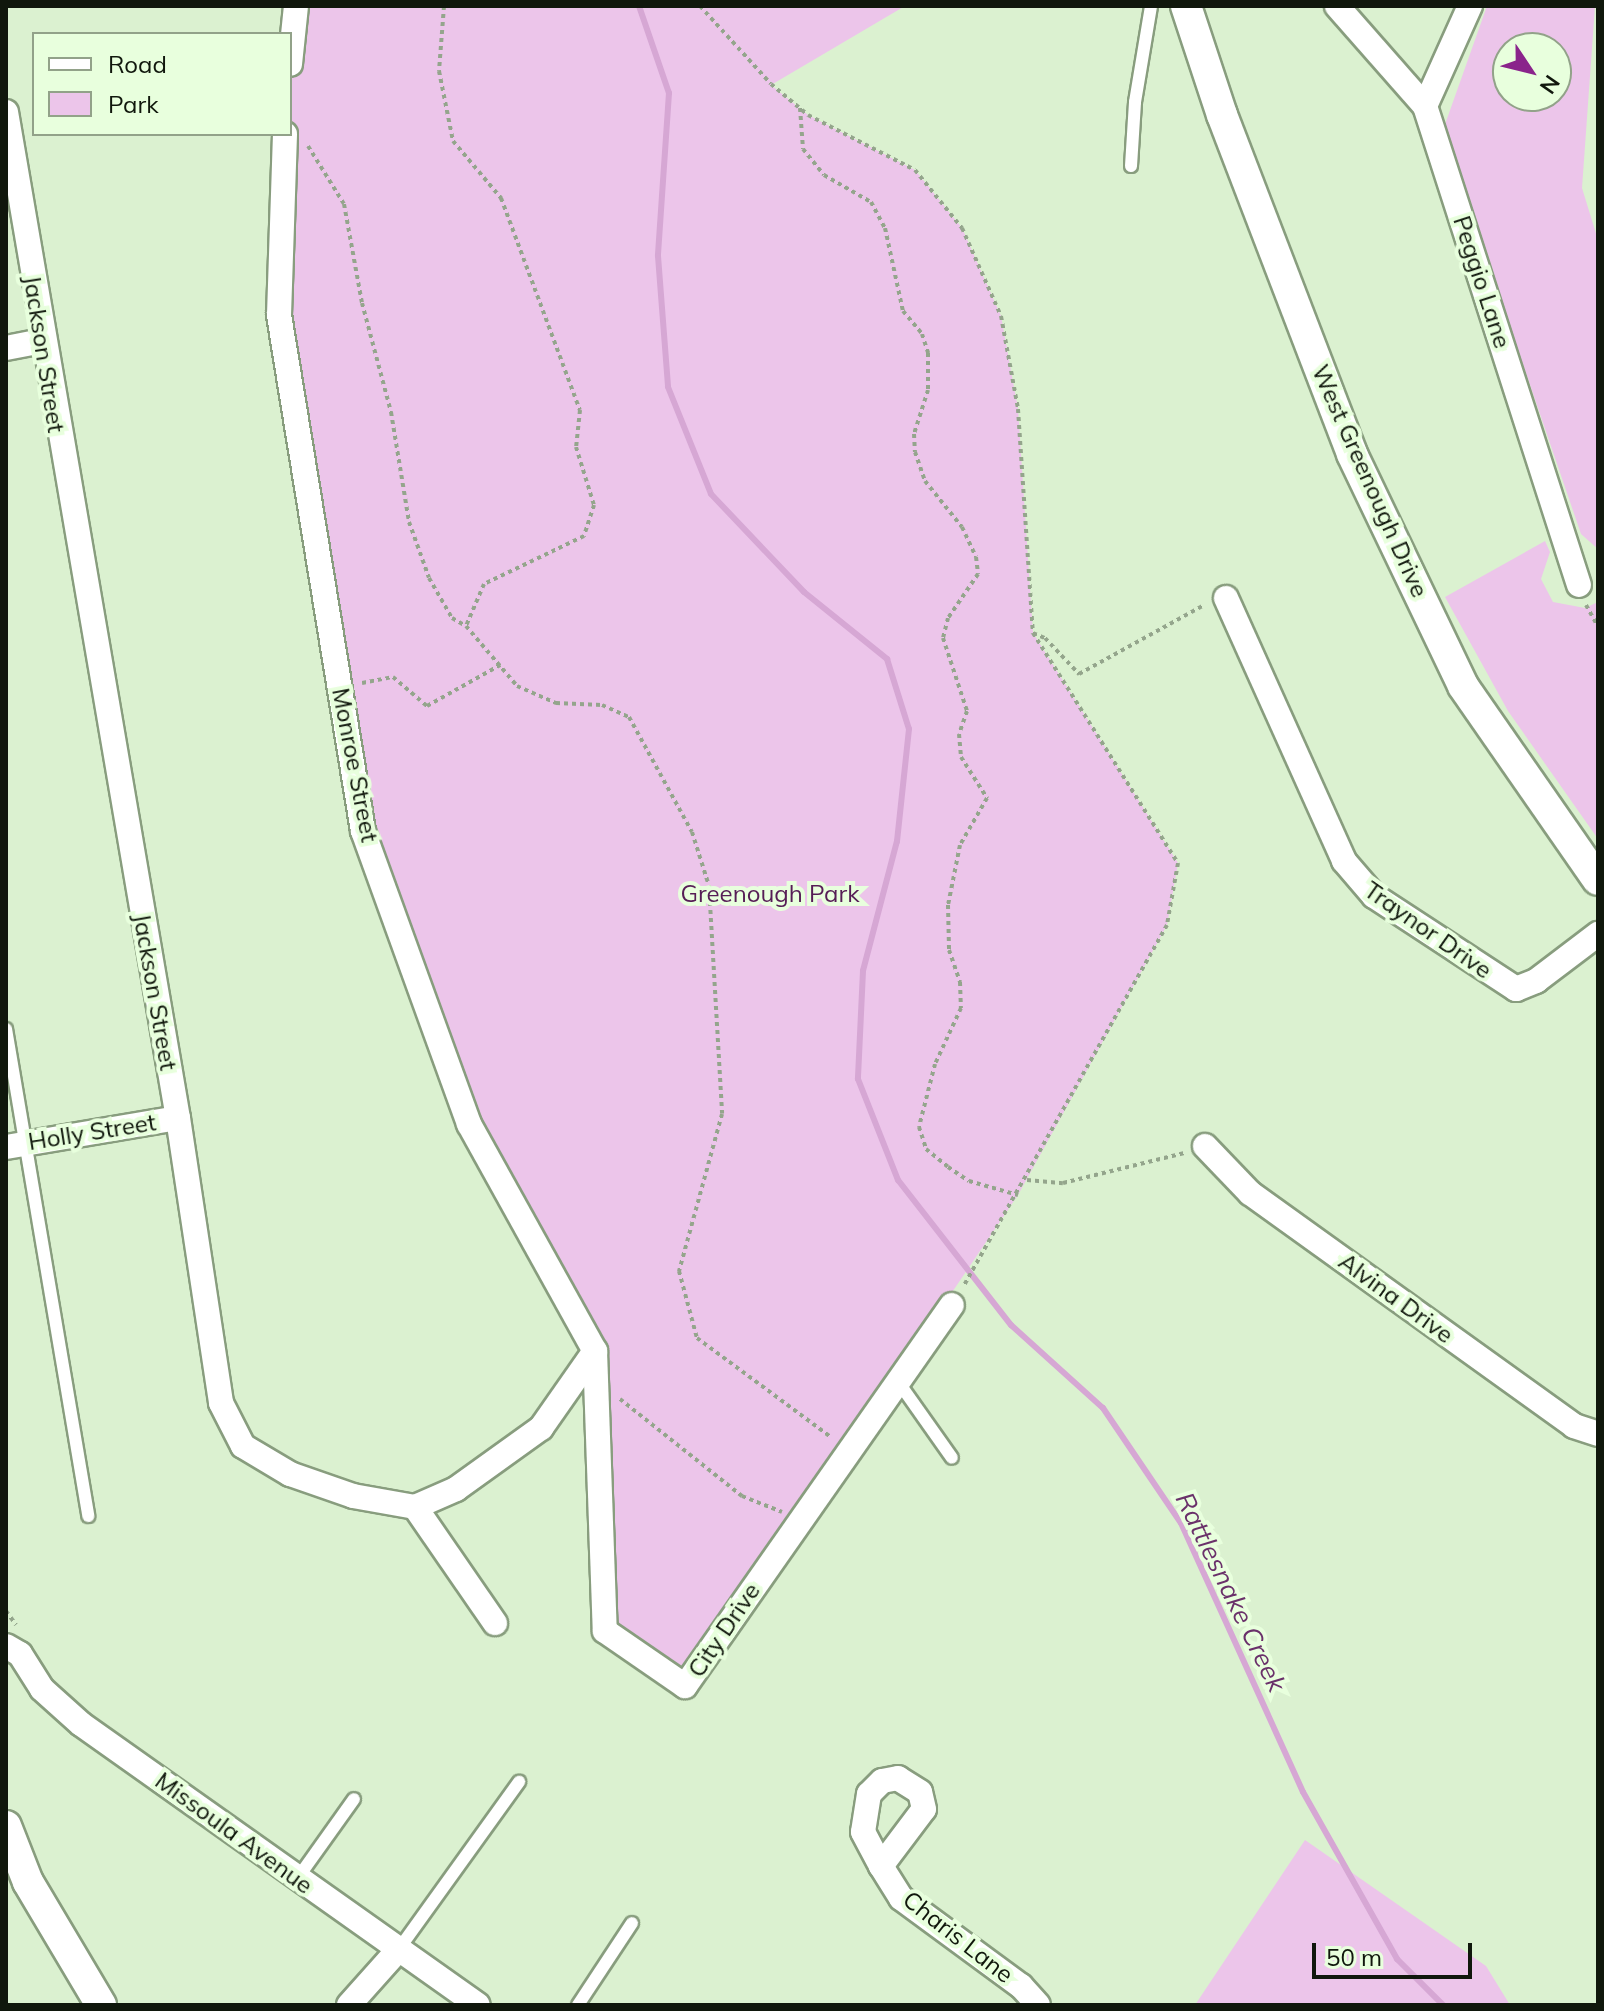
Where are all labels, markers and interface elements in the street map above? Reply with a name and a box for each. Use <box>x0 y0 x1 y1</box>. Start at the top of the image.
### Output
legend <box>32 32 292 136</box>
north arrow <box>1492 32 1572 112</box>
text: Road <box>108 49 167 79</box>
text: N <box>1534 70 1566 99</box>
text: Park <box>108 89 159 119</box>
street label: Peggio Lane <box>1447 212 1517 352</box>
street label: Jackson Street <box>17 273 71 435</box>
street label: West Greenough Drive <box>1306 360 1434 602</box>
street label: Monroe Street <box>326 686 384 844</box>
street label: Traynor Drive <box>1359 875 1497 985</box>
park label: Greenough Park <box>680 880 860 908</box>
street label: Jackson Street <box>127 911 183 1073</box>
street label: Holly Street <box>26 1108 158 1156</box>
street label: Alvina Drive <box>1333 1247 1459 1349</box>
water label: Rattlesnake Creek <box>1169 1487 1293 1697</box>
street label: City Drive <box>682 1577 766 1683</box>
street label: Missoula Avenue <box>150 1766 318 1900</box>
street label: Charis Lane <box>897 1885 1019 1989</box>
scale bar <box>1316 1927 1476 1977</box>
text: 50 m <box>1326 1942 1382 1972</box>

